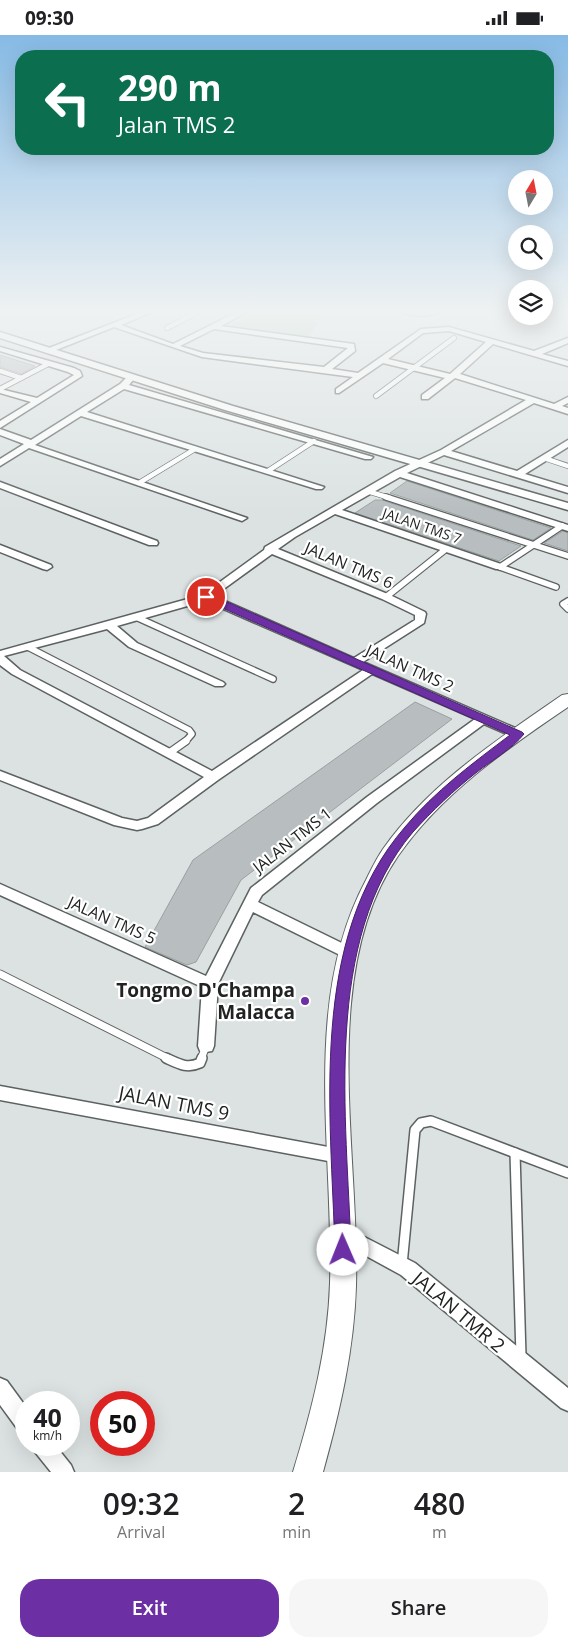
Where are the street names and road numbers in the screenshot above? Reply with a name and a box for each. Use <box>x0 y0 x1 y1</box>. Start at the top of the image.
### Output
street label: JALAN TMS 7 <box>378 502 464 548</box>
street label: JALAN TMS 6 <box>299 536 397 594</box>
street label: JALAN TMS 2 <box>361 638 458 697</box>
street label: JALAN TMS 1 <box>246 802 336 879</box>
street label: JALAN TMS 5 <box>63 890 160 949</box>
street label: JALAN TMS 9 <box>115 1079 231 1126</box>
street label: JALAN TMR 2 <box>406 1264 511 1358</box>

